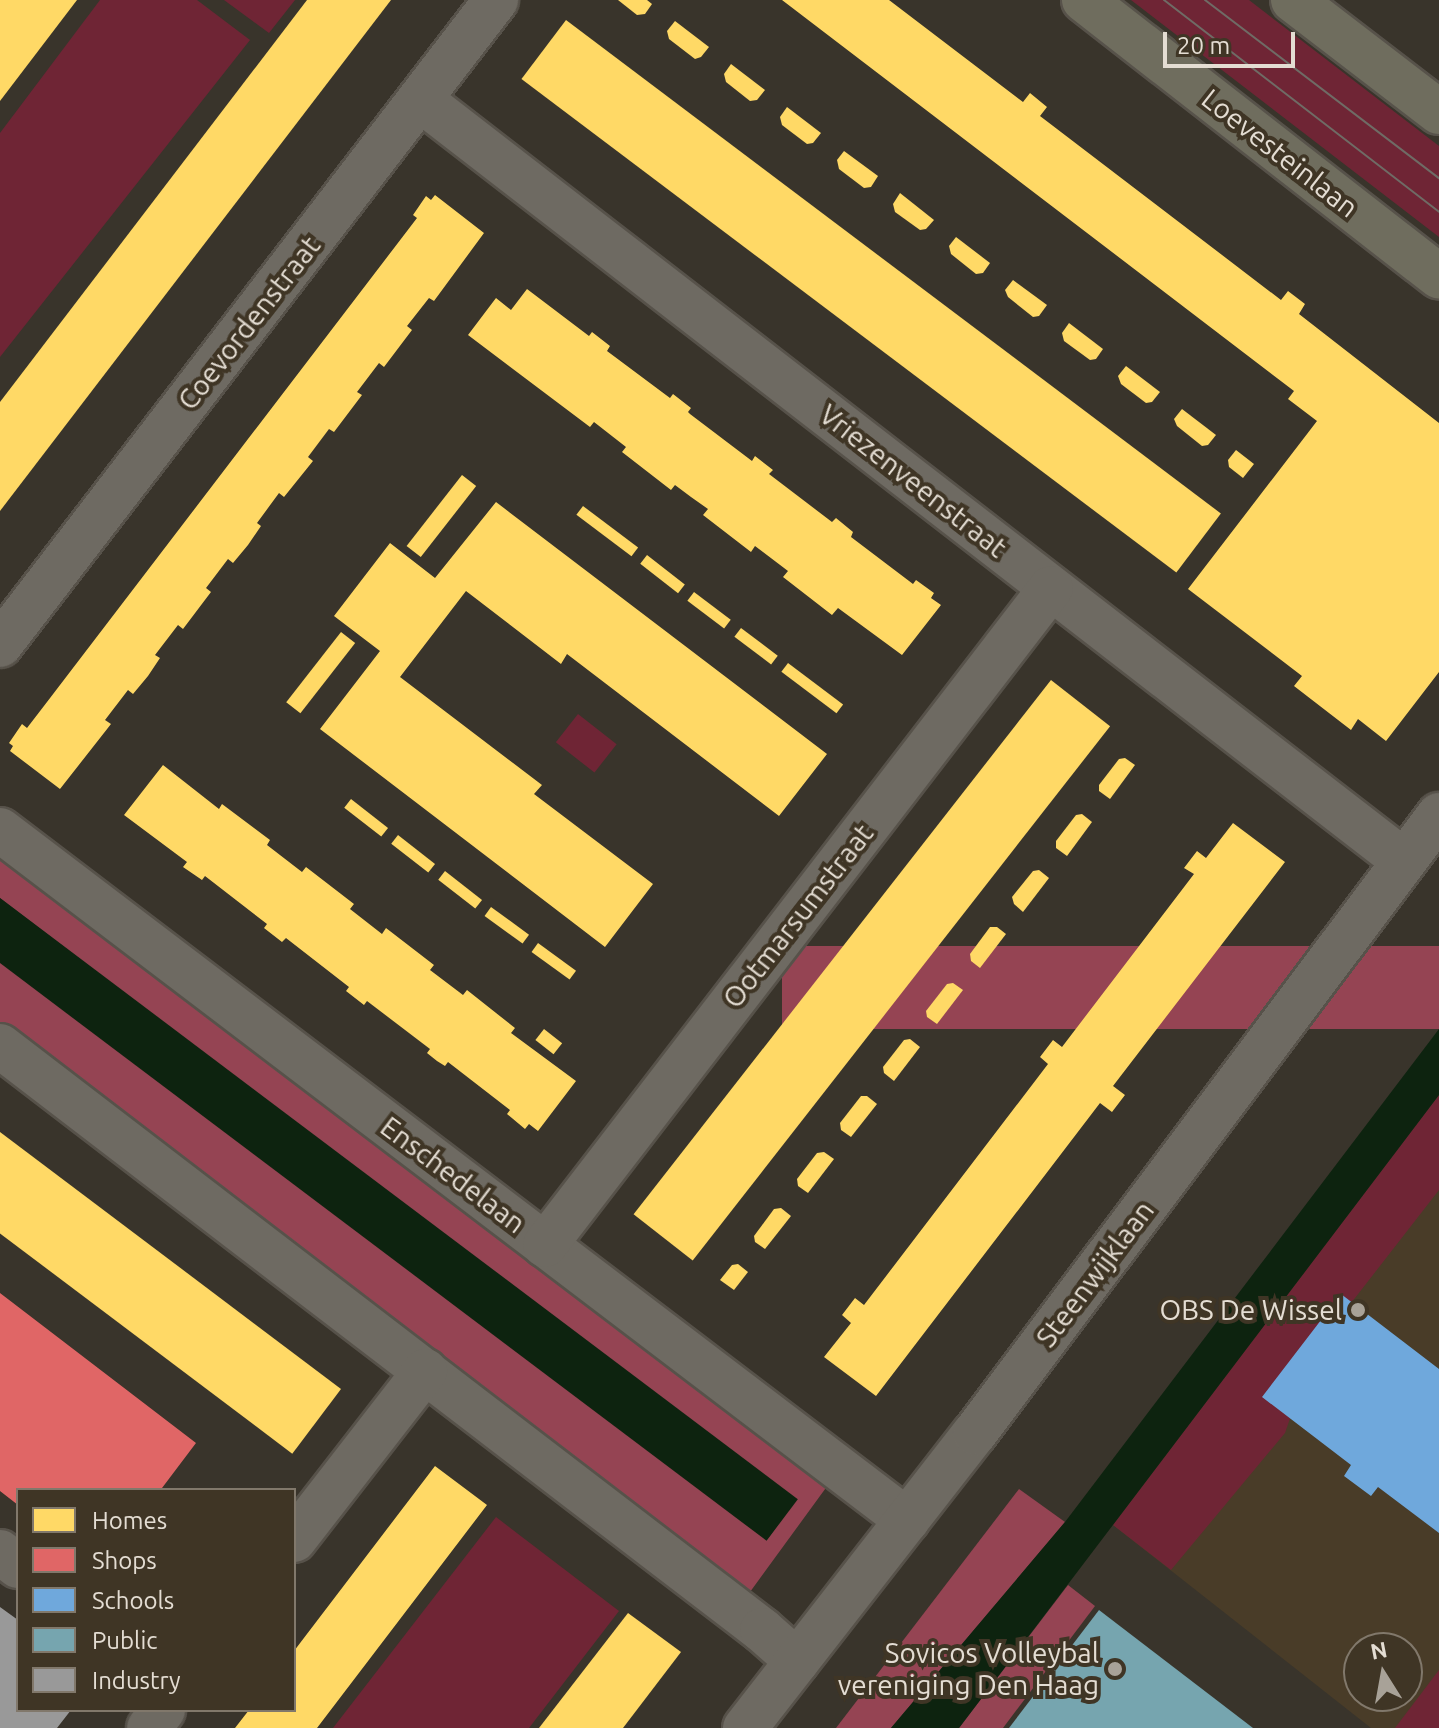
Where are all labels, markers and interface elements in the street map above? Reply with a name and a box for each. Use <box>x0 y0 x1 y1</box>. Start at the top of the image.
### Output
scale bar <box>1167 16 1299 66</box>
text: 20 m <box>1177 32 1230 59</box>
street label: Loevesteinlaan <box>1195 82 1365 224</box>
street label: Coevordenstraat <box>171 230 327 416</box>
street label: Vriezenveenstraat <box>813 398 1013 564</box>
street label: Ootmarsumstraat <box>716 817 880 1015</box>
street label: Enschedelaan <box>374 1110 532 1240</box>
street label: Steenwijklaan <box>1029 1194 1161 1354</box>
place label: OBS De Wissel <box>1159 1293 1342 1327</box>
marker: OBS De Wissel <box>1349 1301 1367 1319</box>
legend <box>16 1488 296 1712</box>
text: Homes <box>92 1507 167 1534</box>
text: Shops <box>92 1547 157 1574</box>
text: Schools <box>92 1587 174 1614</box>
text: Public <box>92 1627 157 1654</box>
north arrow <box>1343 1632 1423 1712</box>
place label: Sovicos Volleybal vereniging Den Haag <box>838 1636 1099 1702</box>
text: N <box>1368 1636 1389 1664</box>
marker: Sovicos Volleybal vereniging Den Haag <box>1106 1660 1124 1678</box>
text: Industry <box>92 1667 181 1694</box>

